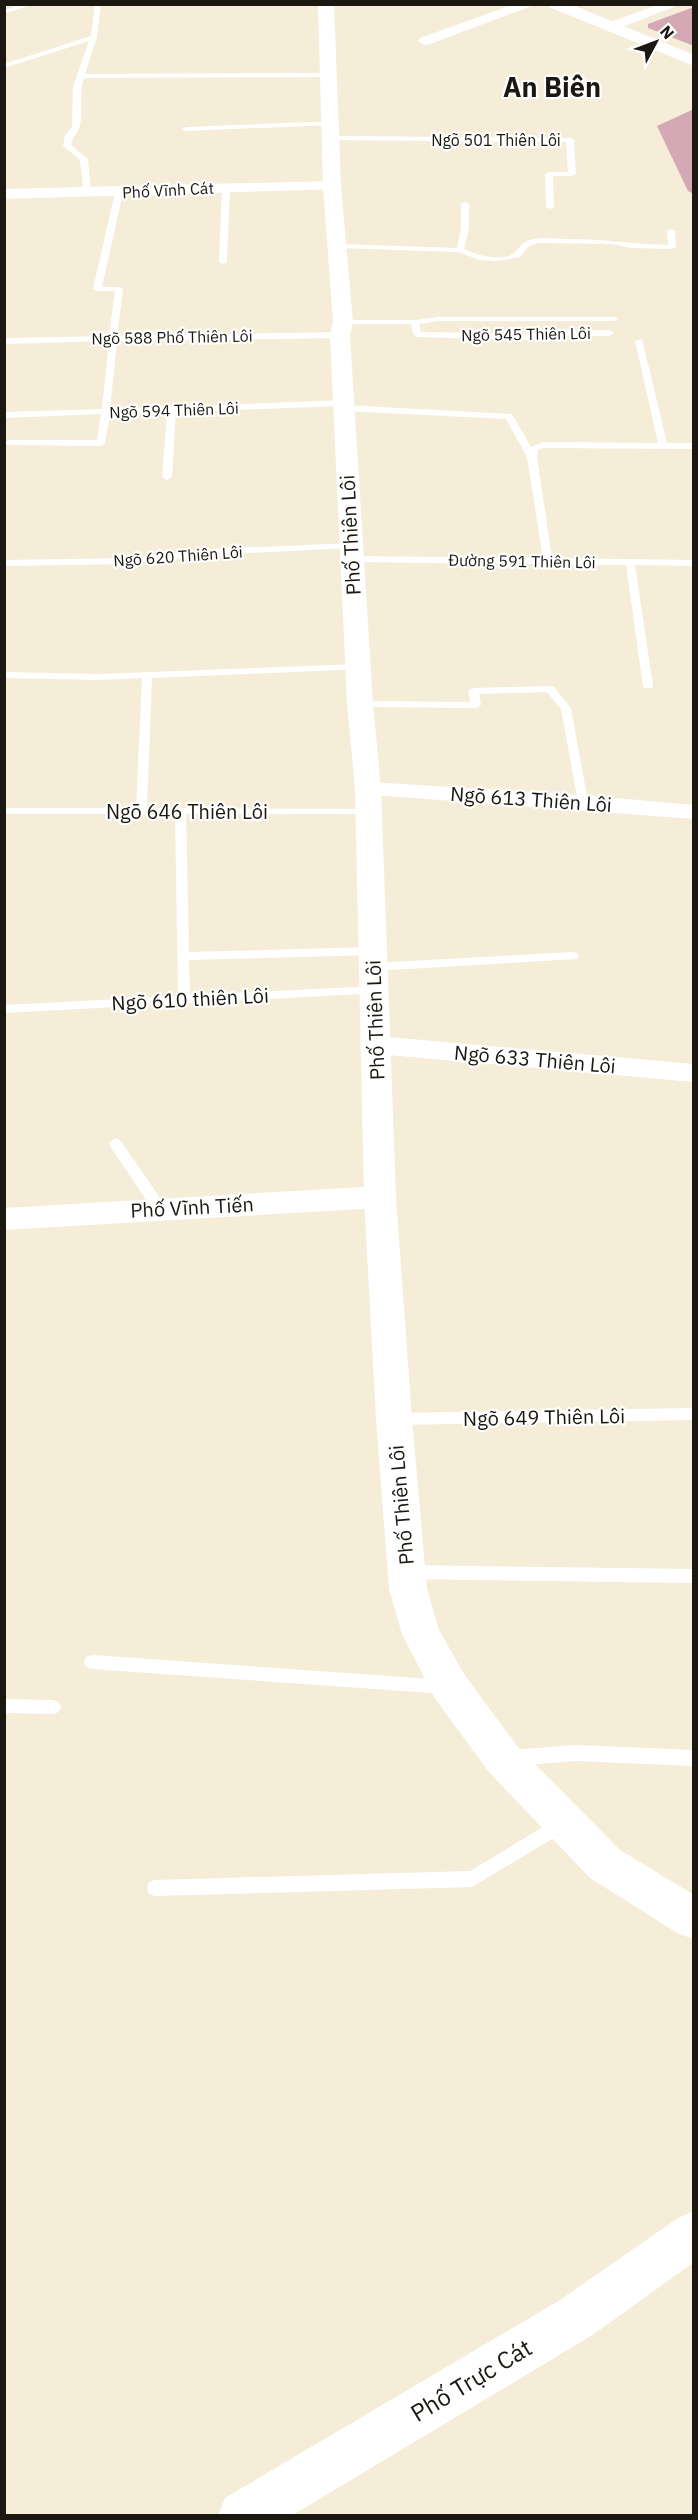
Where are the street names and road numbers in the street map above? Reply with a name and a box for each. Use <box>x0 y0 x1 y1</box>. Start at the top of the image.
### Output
street label: Ngõ 501 Thiên Lôi <box>431 130 561 150</box>
street label: Phố Vĩnh Cát <box>122 178 214 202</box>
street label: Ngõ 545 Thiên Lôi <box>461 323 591 345</box>
street label: Ngõ 588 Phố Thiên Lôi <box>91 326 253 348</box>
street label: Ngõ 594 Thiên Lôi <box>109 398 239 422</box>
street label: Phố Thiên Lôi <box>333 474 367 596</box>
street label: Ngõ 620 Thiên Lôi <box>113 542 243 570</box>
street label: Đường 591 Thiên Lôi <box>448 550 596 572</box>
street label: Ngõ 613 Thiên Lôi <box>449 780 613 818</box>
street label: Ngõ 646 Thiên Lôi <box>106 798 268 825</box>
street label: Phố Thiên Lôi <box>359 959 391 1081</box>
street label: Ngõ 610 thiên Lôi <box>111 981 269 1017</box>
street label: Ngõ 633 Thiên Lôi <box>453 1038 617 1080</box>
street label: Phố Vĩnh Tiến <box>130 1190 254 1224</box>
street label: Ngõ 649 Thiên Lôi <box>463 1402 625 1432</box>
street label: Phố Thiên Lôi <box>382 1444 420 1566</box>
street label: Phố Trực Cát <box>404 2331 538 2429</box>

